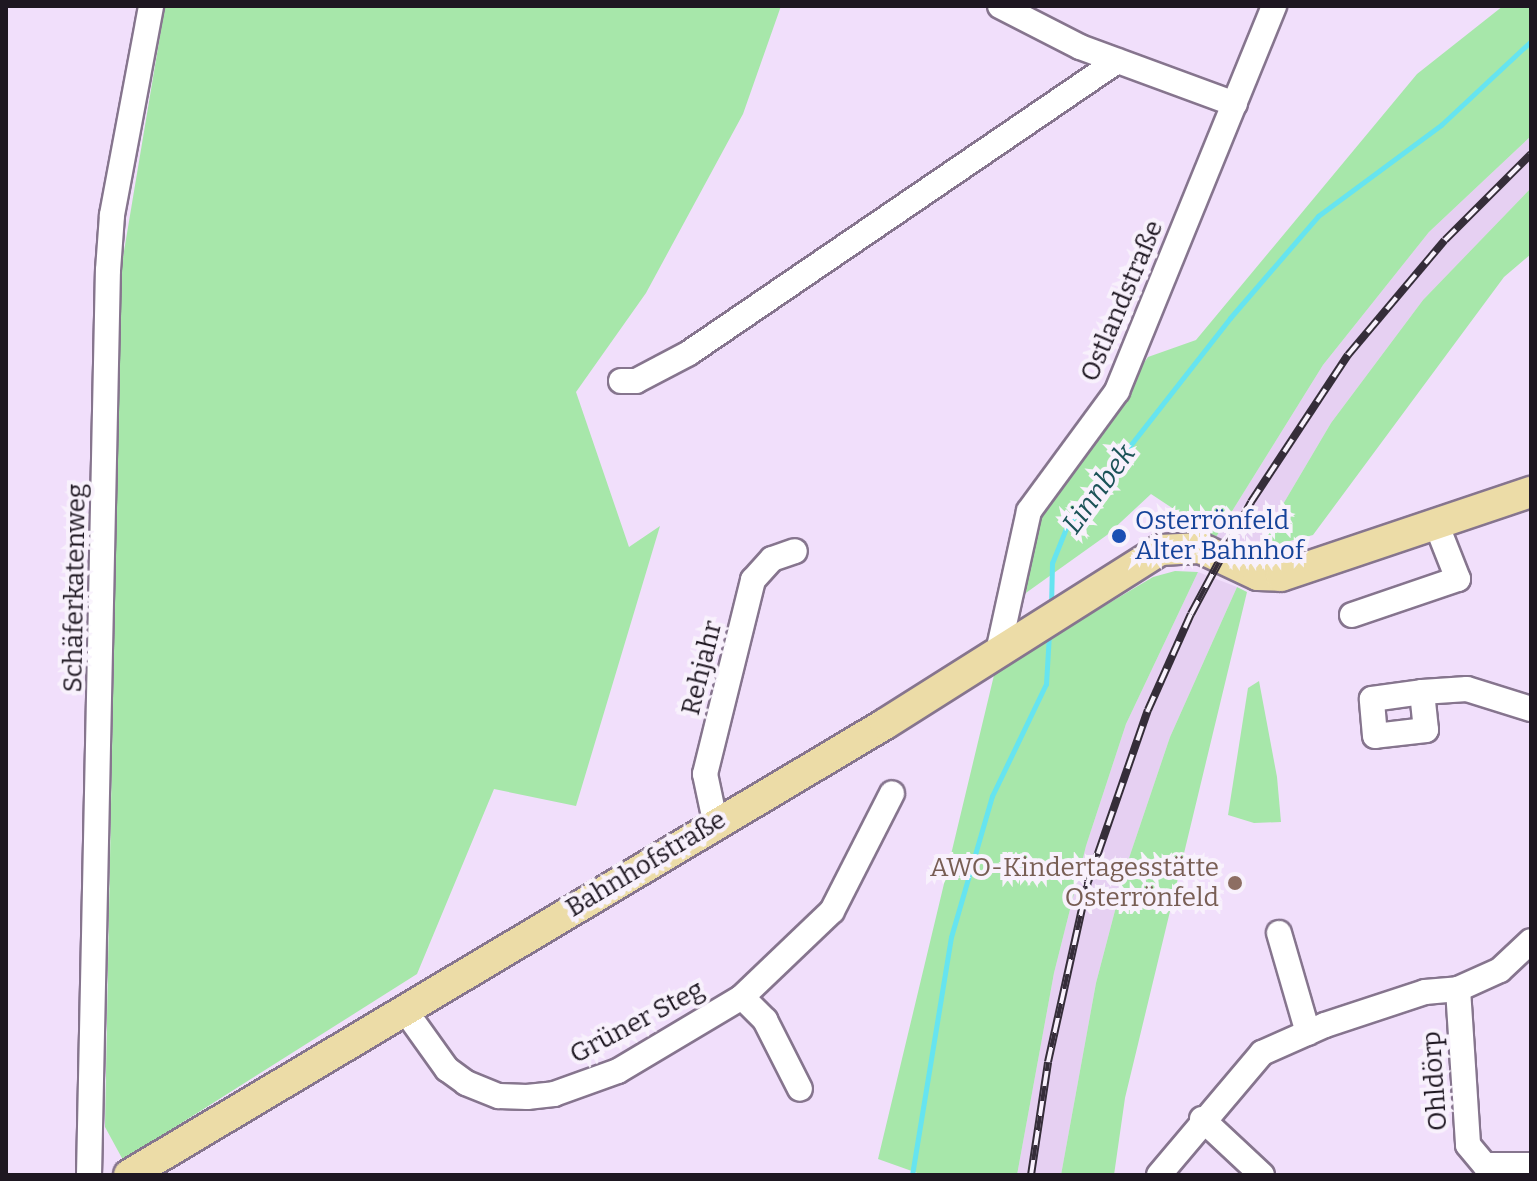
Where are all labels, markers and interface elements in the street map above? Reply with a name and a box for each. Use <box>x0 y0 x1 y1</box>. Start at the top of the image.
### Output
street label: Ostlandstraße <box>1074 216 1170 386</box>
water label: Linnbek <box>1055 438 1143 540</box>
street label: Schäferkatenweg <box>58 483 92 693</box>
place label: Osterrönfeld Alter Bahnhof <box>1135 505 1304 566</box>
marker: Osterrönfeld Alter Bahnhof <box>1110 527 1128 545</box>
street label: Rehjahr <box>675 618 729 718</box>
street label: Bahnhofstraße <box>560 804 732 924</box>
place label: AWO-Kindertagesstätte Osterrönfeld <box>930 852 1219 914</box>
marker: AWO-Kindertagesstätte Osterrönfeld <box>1226 874 1244 892</box>
street label: Grüner Steg <box>565 974 709 1070</box>
street label: Ohldörp <box>1416 1030 1454 1132</box>

